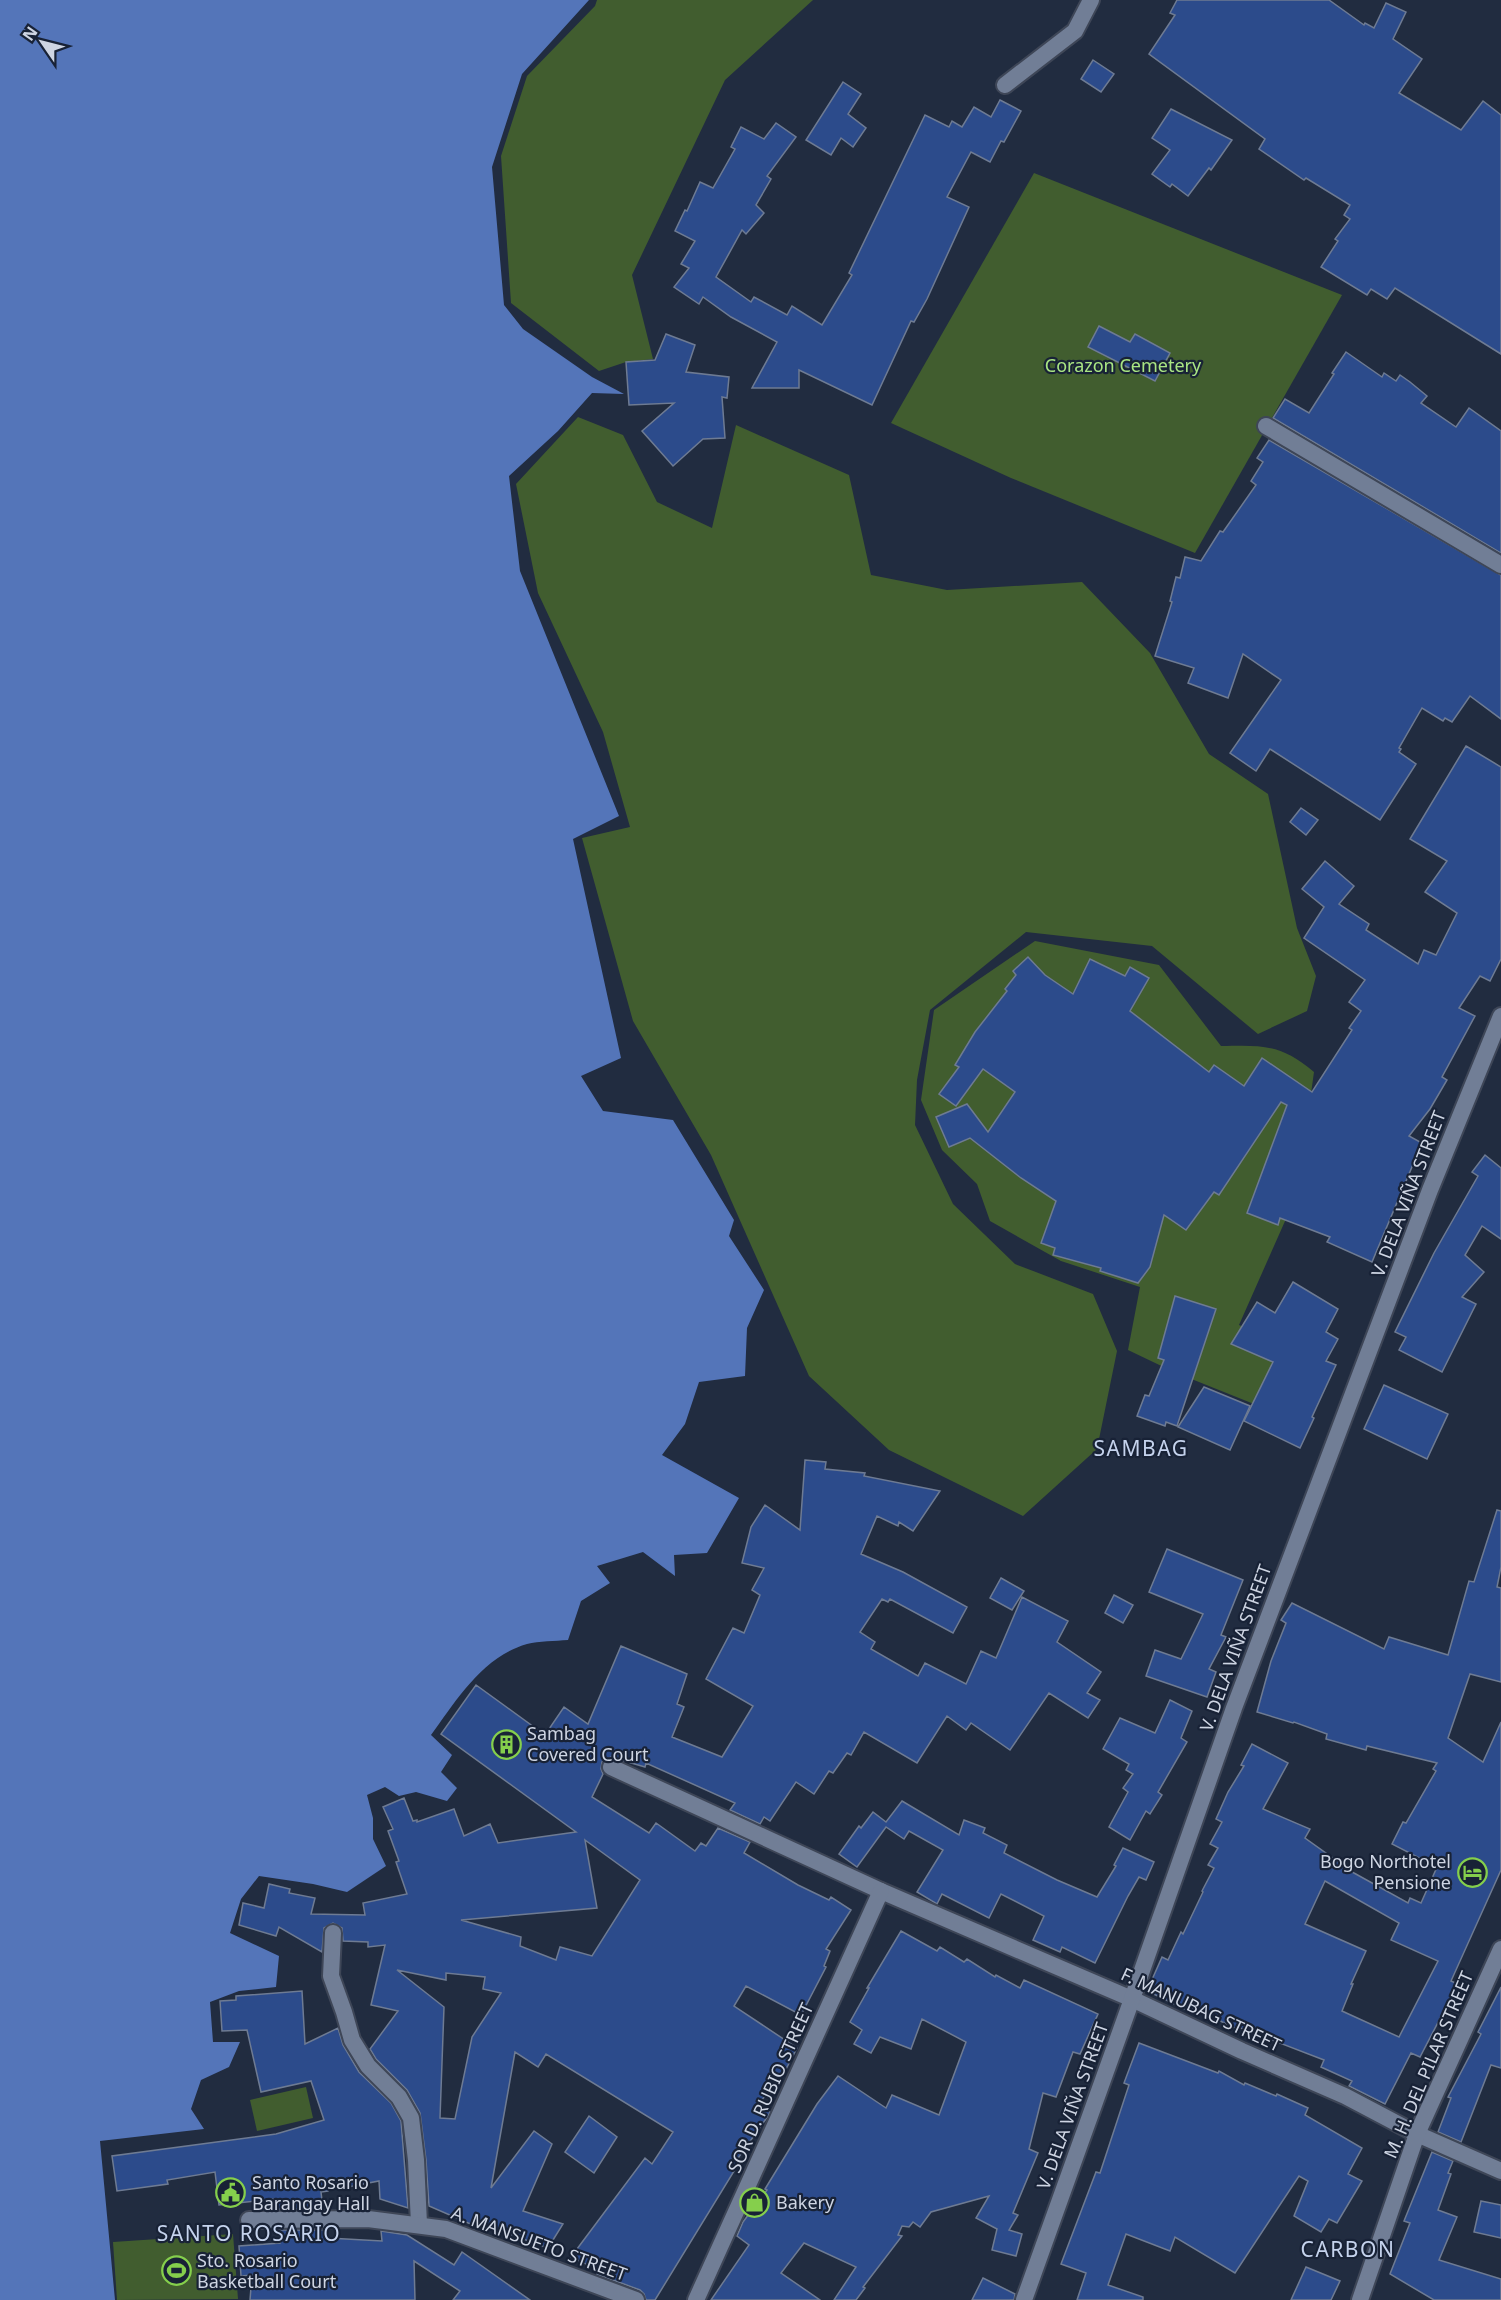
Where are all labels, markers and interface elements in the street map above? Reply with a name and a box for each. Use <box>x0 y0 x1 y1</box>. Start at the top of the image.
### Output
north arrow <box>12 12 72 72</box>
text: N <box>17 22 42 45</box>
park label: Corazon Cemetery <box>1045 353 1202 377</box>
street label: V. DELA VIÑA STREET <box>1365 1107 1451 1280</box>
district label: SAMBAG <box>1094 1434 1188 1462</box>
street label: V. DELA VIÑA STREET <box>1194 1561 1276 1734</box>
place label: Sambag Covered Court <box>527 1721 649 1766</box>
building icon: Sambag Covered Court <box>490 1728 522 1760</box>
place label: Bogo Northotel Pensione <box>1320 1849 1451 1894</box>
hotel icon: Bogo Northotel Pensione <box>1456 1856 1488 1888</box>
street label: F. MANUBAG STREET <box>1117 1961 1285 2057</box>
street label: M. H. DEL PILAR STREET <box>1378 1967 1478 2162</box>
street label: SOR D. RUBIO STREET <box>722 1999 818 2176</box>
street label: V. DELA VIÑA STREET <box>1031 2019 1113 2192</box>
place label: Santo Rosario Barangay Hall <box>252 2170 370 2215</box>
public building icon: Santo Rosario Barangay Hall <box>215 2177 247 2209</box>
shop icon: Bakery <box>739 2187 771 2219</box>
place label: Bakery <box>776 2190 835 2214</box>
street label: A. MANSUETO STREET <box>448 2200 630 2286</box>
district label: SANTO ROSARIO <box>157 2219 341 2247</box>
district label: CARBON <box>1301 2235 1395 2263</box>
place label: Sto. Rosario Basketball Court <box>197 2248 337 2293</box>
sports icon: Sto. Rosario Basketball Court <box>160 2255 192 2287</box>

